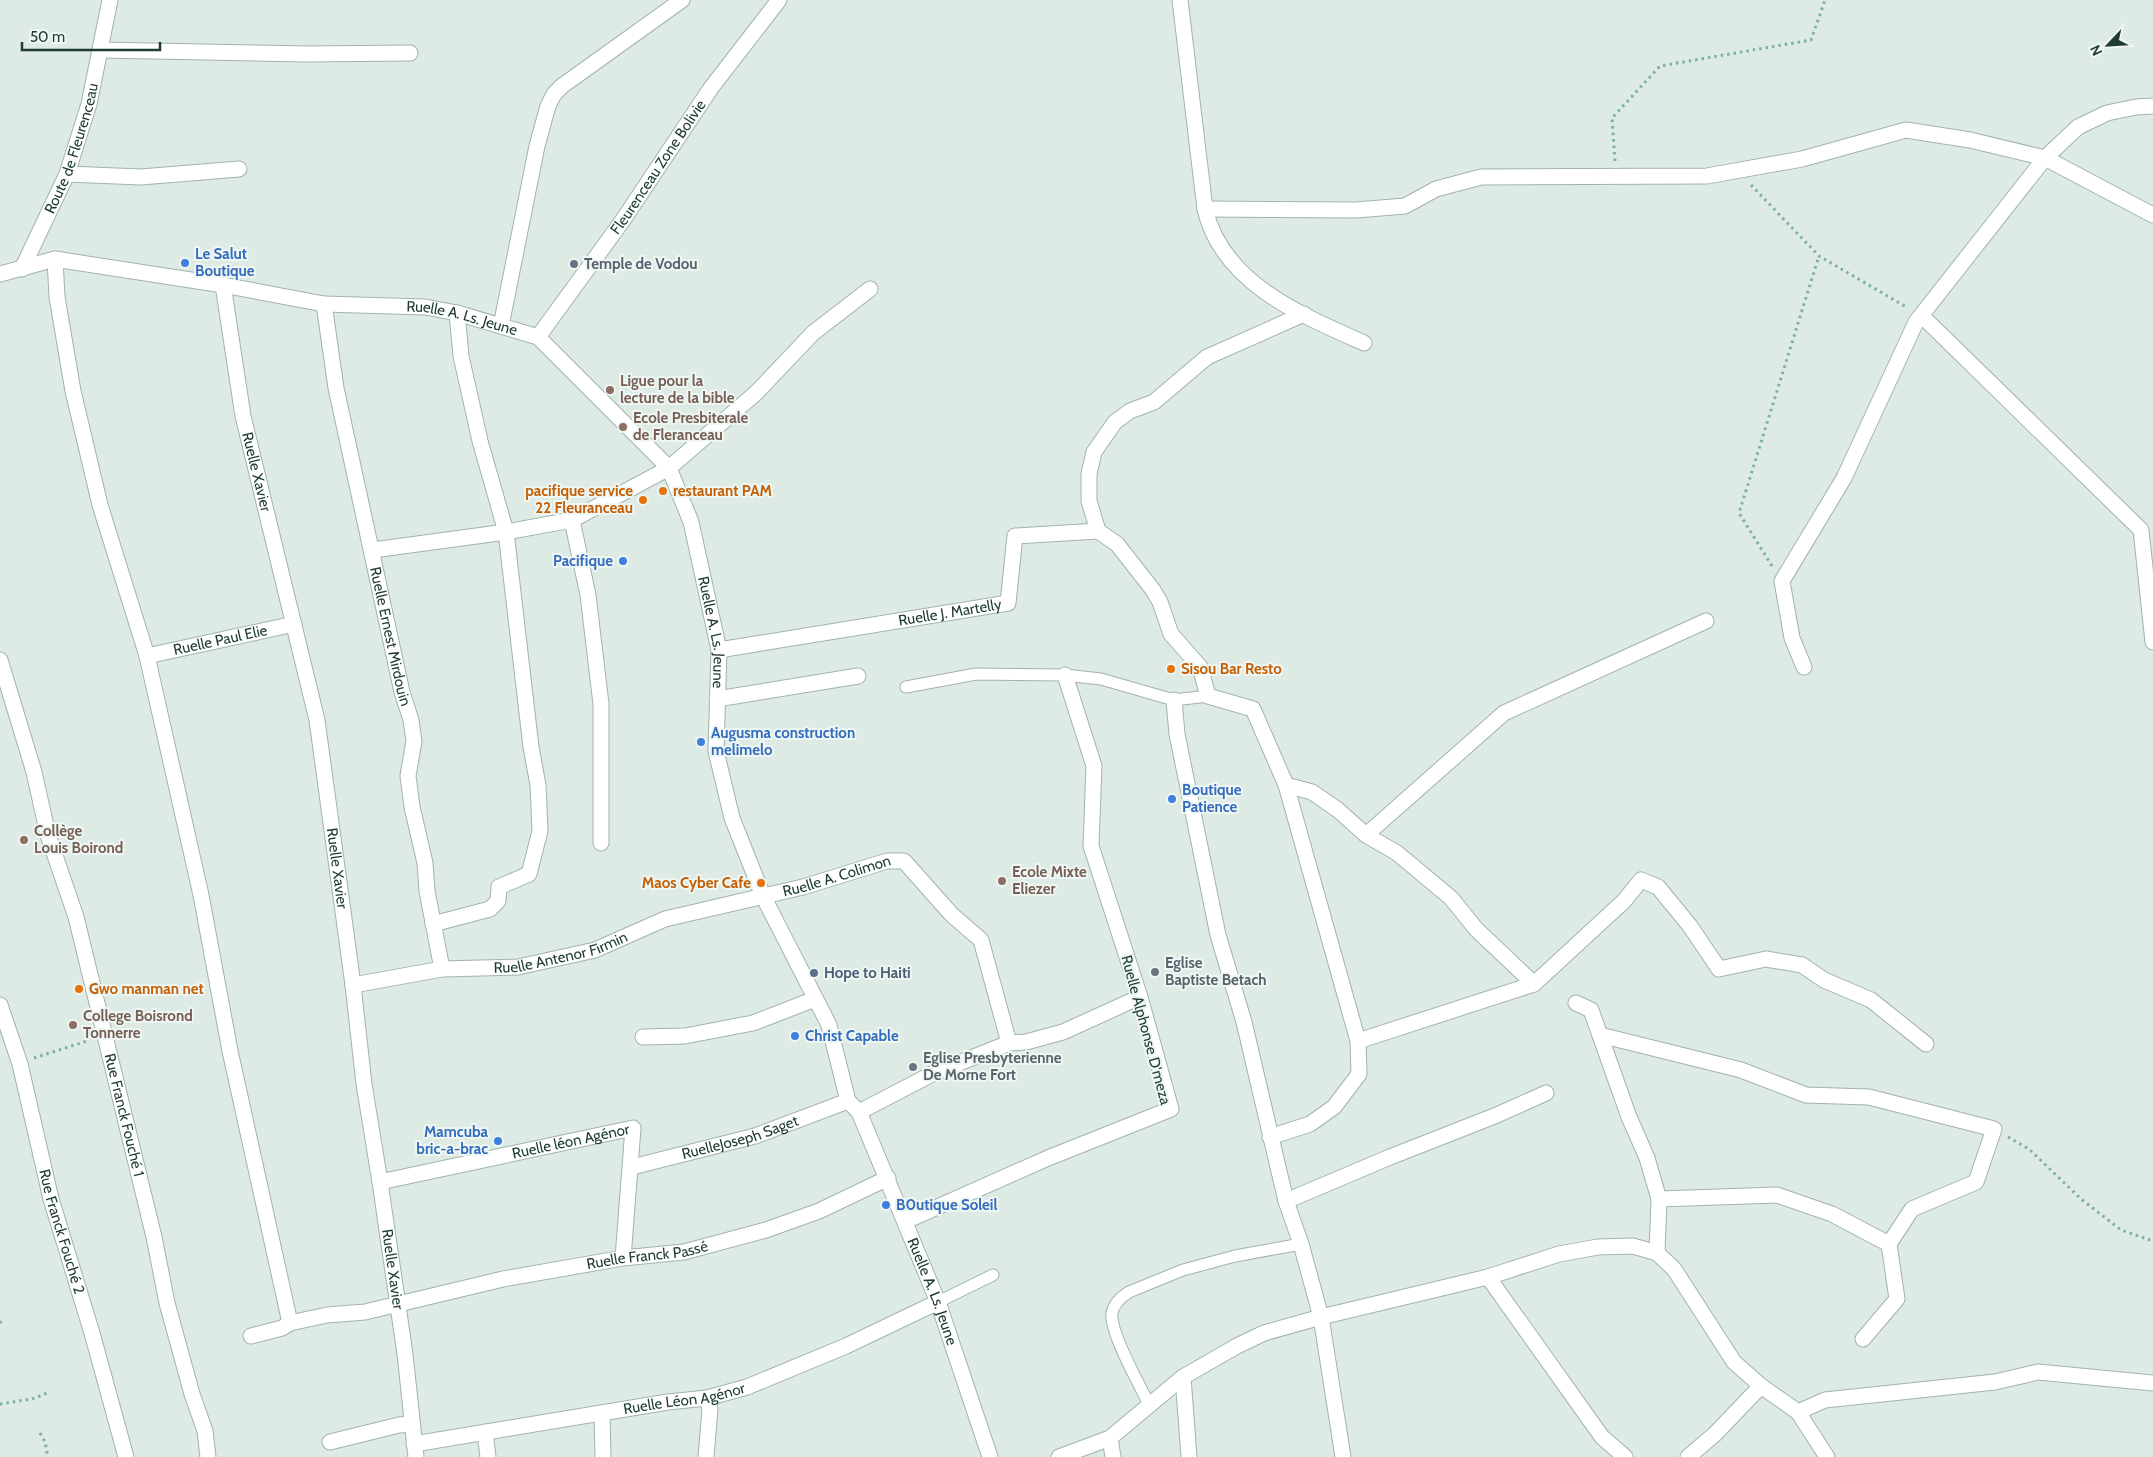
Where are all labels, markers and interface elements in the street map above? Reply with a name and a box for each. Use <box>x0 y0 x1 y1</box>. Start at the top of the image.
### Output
scale bar <box>22 20 160 52</box>
north arrow <box>2083 20 2133 70</box>
text: 50 m <box>30 28 65 46</box>
text: N <box>2086 42 2106 59</box>
street label: Route de Fleurenceau <box>41 81 102 217</box>
street label: Fleurenceau Zone Bolivie <box>607 96 710 238</box>
place label: Le Salut Boutique <box>195 245 255 280</box>
place label: Temple de Vodou <box>584 255 698 273</box>
marker: Le Salut Boutique <box>179 257 191 269</box>
marker: Temple de Vodou <box>568 258 580 270</box>
street label: Ruelle A. Ls. Jeune <box>406 297 520 339</box>
place label: Ligue pour la lecture de la bible <box>620 372 735 407</box>
marker: Ligue pour la lecture de la bible <box>604 384 616 396</box>
place label: Ecole Presbiterale de Fleranceau <box>633 409 749 444</box>
marker: Ecole Presbiterale de Fleranceau <box>617 421 629 433</box>
street label: Ruelle Xavier <box>238 430 275 514</box>
place label: pacifique service 22 Fleuranceau <box>525 482 633 517</box>
place label: restaurant PAM <box>673 482 772 500</box>
marker: restaurant PAM <box>657 485 669 497</box>
marker: pacifique service 22 Fleuranceau <box>637 494 649 506</box>
place label: Pacifique <box>553 552 613 570</box>
marker: Pacifique <box>617 555 629 567</box>
street label: Ruelle Ernest Mirdouin <box>366 565 415 708</box>
street label: Ruelle A. Ls. Jeune <box>694 574 728 689</box>
street label: Ruelle J. Martelly <box>897 595 1003 630</box>
street label: Ruelle Paul Elie <box>172 621 269 659</box>
place label: Sisou Bar Resto <box>1181 660 1282 678</box>
marker: Sisou Bar Resto <box>1165 663 1177 675</box>
place label: Augusma construction melimelo <box>711 724 855 759</box>
marker: Augusma construction melimelo <box>695 736 707 748</box>
place label: Boutique Patience <box>1182 781 1242 816</box>
marker: Boutique Patience <box>1166 793 1178 805</box>
place label: Collège Louis Boirond <box>34 822 123 857</box>
street label: Ruelle Xavier <box>323 827 352 910</box>
marker: Collège Louis Boirond <box>18 834 30 846</box>
street label: Ruelle A. Colimon <box>781 851 893 900</box>
place label: Ecole Mixte Eliezer <box>1012 863 1087 898</box>
place label: Maos Cyber Cafe <box>642 874 751 892</box>
marker: Ecole Mixte Eliezer <box>996 875 1008 887</box>
marker: Maos Cyber Cafe <box>755 877 767 889</box>
street label: Ruelle Antenor Firmin <box>493 928 630 977</box>
street label: Ruelle Alphonse D'meza <box>1117 953 1175 1108</box>
place label: Eglise Baptiste Betach <box>1165 954 1267 989</box>
place label: Hope to Haiti <box>824 964 911 982</box>
marker: Eglise Baptiste Betach <box>1149 966 1161 978</box>
marker: Hope to Haiti <box>808 967 820 979</box>
place label: Gwo manman net <box>89 980 204 998</box>
marker: Gwo manman net <box>73 983 85 995</box>
place label: College Boisrond Tonnerre <box>83 1007 193 1042</box>
marker: College Boisrond Tonnerre <box>67 1019 79 1031</box>
place label: Christ Capable <box>805 1027 899 1045</box>
marker: Christ Capable <box>789 1030 801 1042</box>
place label: Eglise Presbyterienne De Morne Fort <box>923 1049 1062 1084</box>
street label: Rue Franck Fouché 1 <box>101 1051 148 1178</box>
marker: Eglise Presbyterienne De Morne Fort <box>907 1061 919 1073</box>
street label: RuelleJoseph Saget <box>680 1112 801 1163</box>
street label: Ruelle léon Agénor <box>510 1120 631 1163</box>
place label: Mamcuba bric-a-brac <box>416 1123 489 1158</box>
marker: Mamcuba bric-a-brac <box>492 1135 504 1147</box>
street label: Rue Franck Fouché 2 <box>35 1167 89 1296</box>
place label: B0utique Soleil <box>896 1196 997 1214</box>
marker: B0utique Soleil <box>880 1199 892 1211</box>
street label: Ruelle Xavier <box>378 1228 407 1311</box>
street label: Ruelle A. Ls. Jeune <box>903 1235 961 1348</box>
street label: Ruelle Franck Passé <box>585 1237 710 1273</box>
street label: Ruelle Léon Agénor <box>622 1379 747 1418</box>

